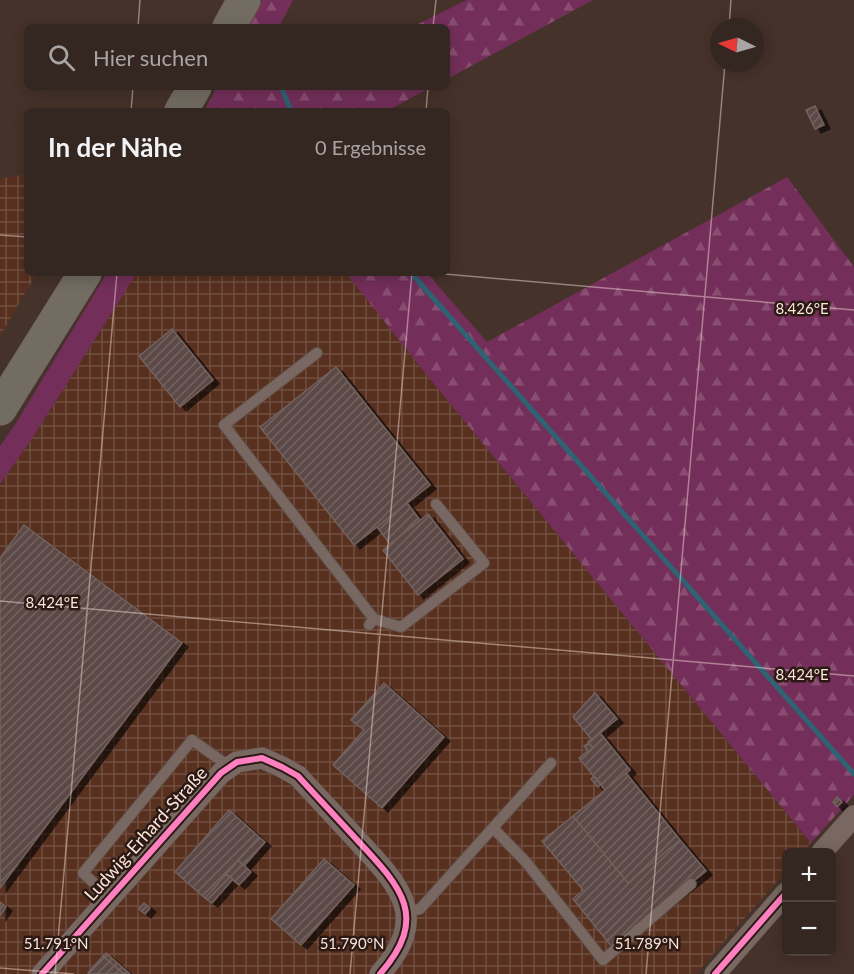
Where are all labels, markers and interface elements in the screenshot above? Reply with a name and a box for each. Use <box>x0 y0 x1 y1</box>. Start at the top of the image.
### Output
north arrow <box>710 18 764 72</box>
search box <box>24 24 450 90</box>
icon: search <box>45 41 78 74</box>
text: Hier suchen <box>93 44 208 71</box>
text: In der Nähe <box>48 131 182 163</box>
text: 0 Ergebnisse <box>315 135 426 159</box>
text: 8.426°E <box>775 299 829 317</box>
text: 8.424°E <box>25 593 79 611</box>
text: 8.424°E <box>775 665 829 683</box>
street label: Ludwig-Erhard-Straße <box>79 762 211 905</box>
map controls <box>782 848 836 956</box>
button: + <box>782 848 836 902</box>
button: − <box>782 902 836 956</box>
text: 51.791°N <box>24 934 88 952</box>
text: 51.790°N <box>320 934 384 952</box>
text: 51.789°N <box>615 934 679 952</box>

